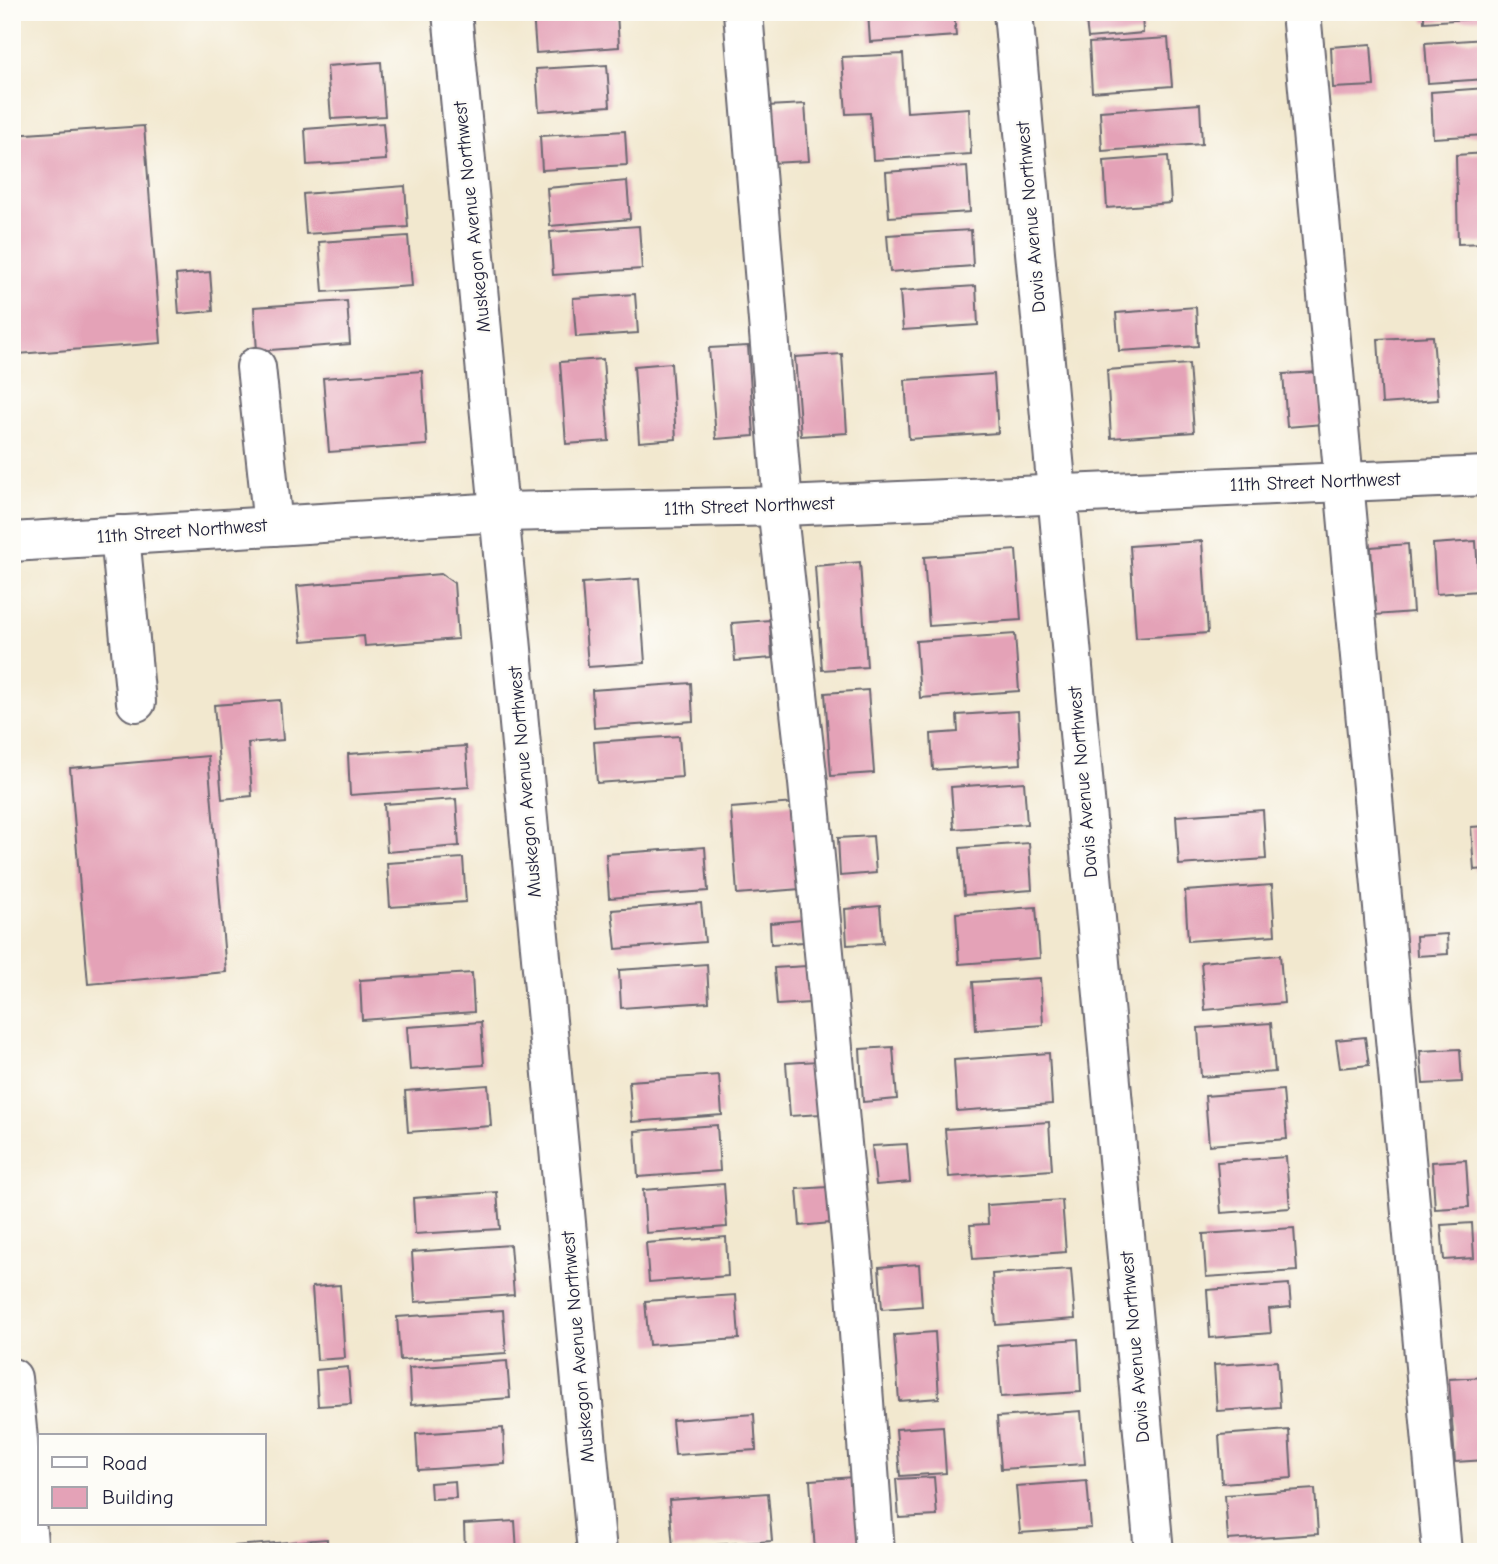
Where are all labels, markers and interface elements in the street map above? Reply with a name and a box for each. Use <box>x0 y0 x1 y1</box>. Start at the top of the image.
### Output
street label: Muskegon Avenue Northwest <box>449 100 495 334</box>
street label: Davis Avenue Northwest <box>1012 120 1050 314</box>
street label: 11th Street Northwest <box>1229 468 1401 496</box>
street label: 11th Street Northwest <box>663 492 835 520</box>
street label: 11th Street Northwest <box>96 514 268 548</box>
street label: Muskegon Avenue Northwest <box>504 665 546 899</box>
street label: Davis Avenue Northwest <box>1064 685 1102 879</box>
street label: Muskegon Avenue Northwest <box>557 1230 599 1464</box>
street label: Davis Avenue Northwest <box>1116 1250 1154 1444</box>
legend <box>38 1434 266 1526</box>
text: Road <box>102 1451 147 1475</box>
text: Building <box>102 1485 174 1509</box>

